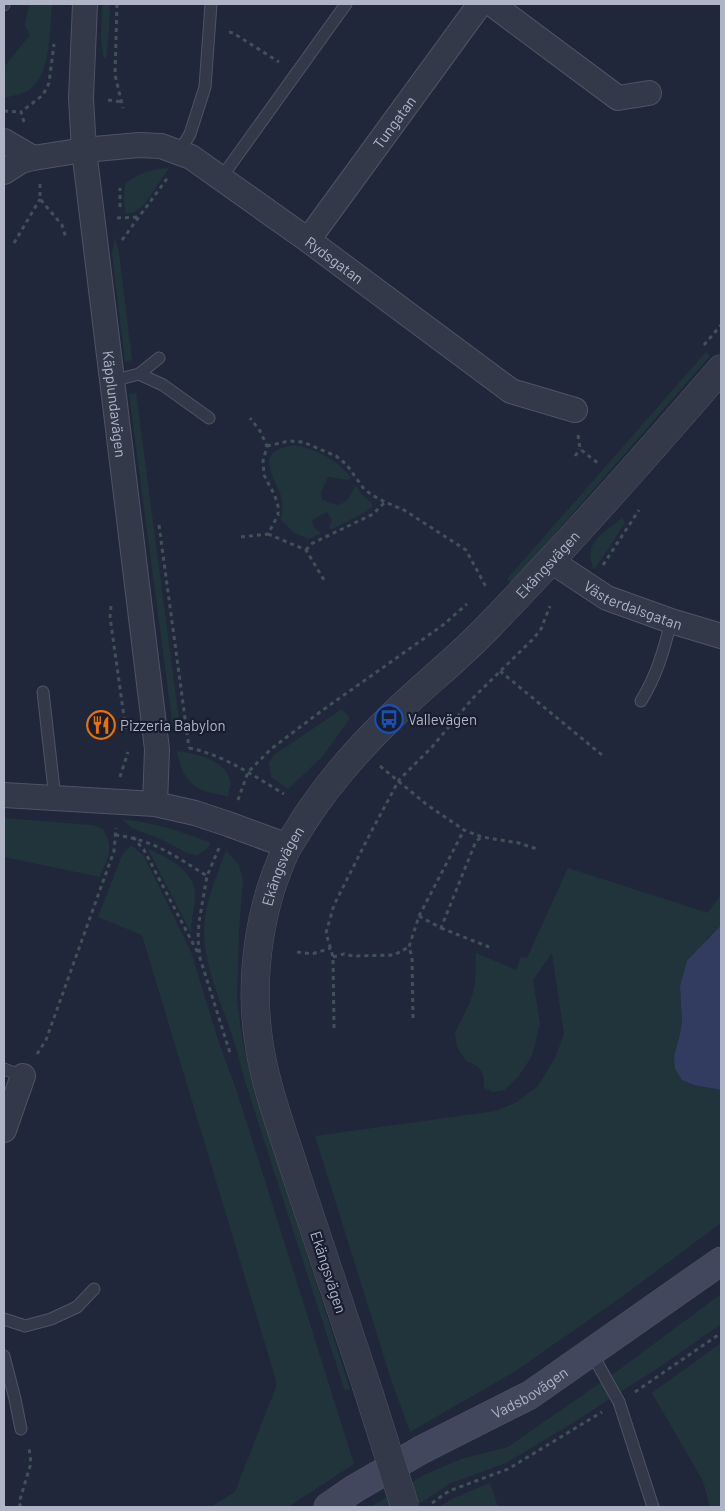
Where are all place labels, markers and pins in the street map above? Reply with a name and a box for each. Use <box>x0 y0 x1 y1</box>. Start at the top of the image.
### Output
bus stop icon: Vallevägen <box>374 704 404 734</box>
restaurant icon: Pizzeria Babylon <box>86 710 116 740</box>
place label: Vallevägen <box>408 710 477 728</box>
place label: Pizzeria Babylon <box>120 716 226 734</box>

